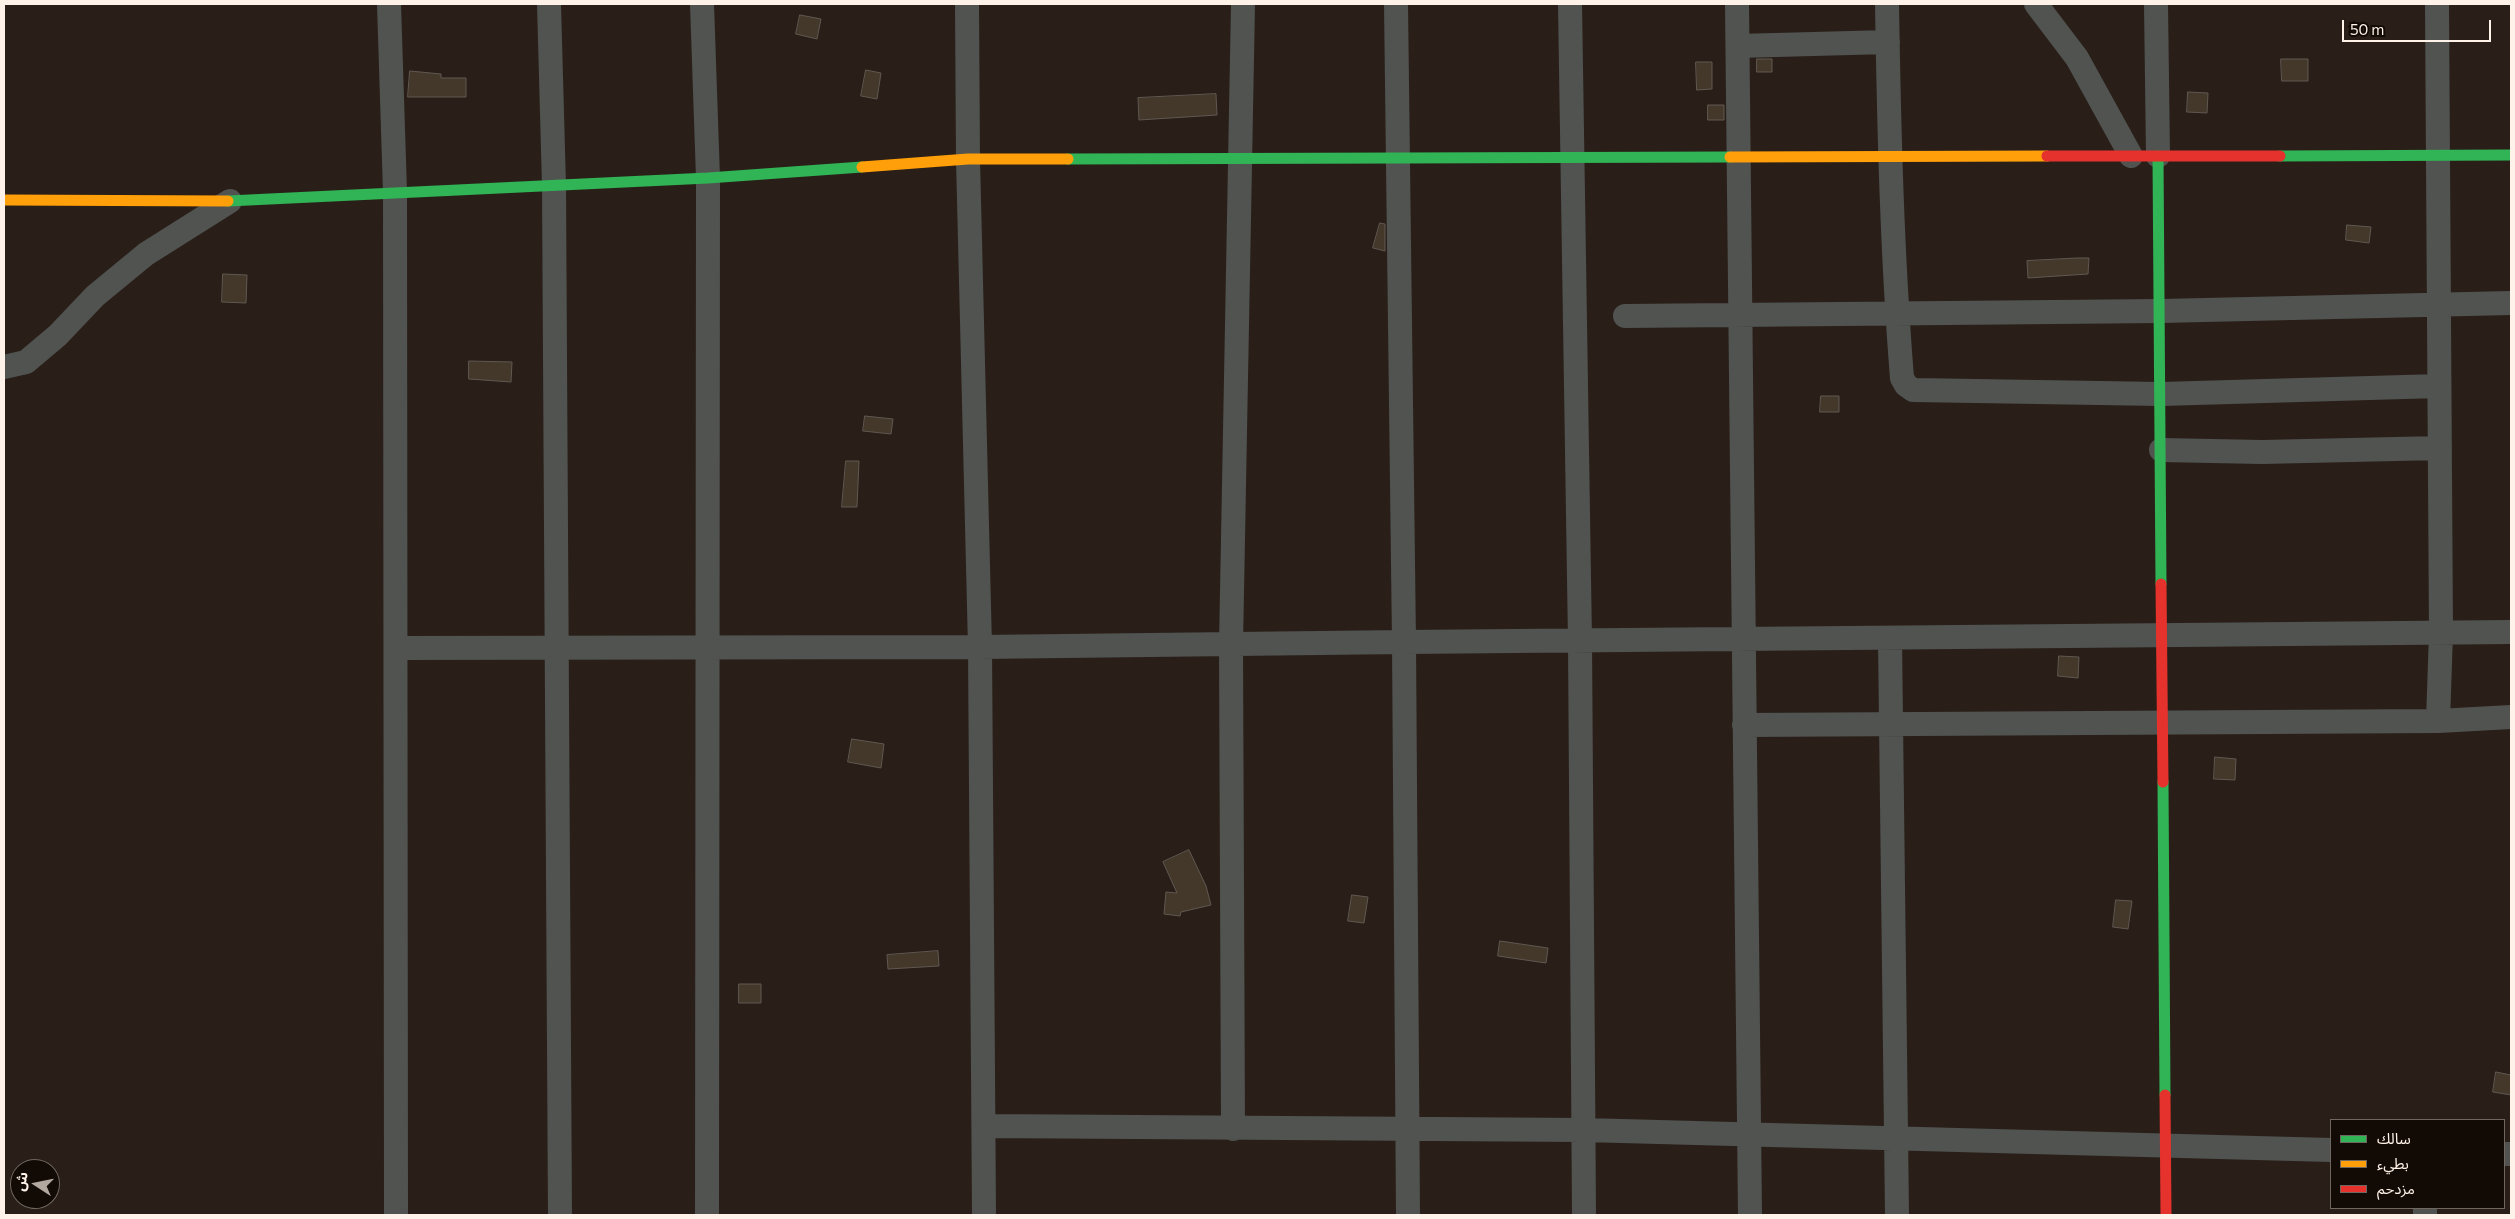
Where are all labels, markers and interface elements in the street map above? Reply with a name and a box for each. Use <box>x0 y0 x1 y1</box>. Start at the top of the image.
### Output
scale bar <box>2345 10 2494 42</box>
text: 50 m <box>2350 20 2384 38</box>
legend <box>2330 1119 2505 1209</box>
text: سالك <box>2377 1129 2411 1147</box>
text: بطيء <box>2377 1154 2409 1172</box>
north arrow <box>10 1159 60 1209</box>
text: ش <box>11 1170 31 1192</box>
text: مزدحم <box>2377 1179 2415 1197</box>

